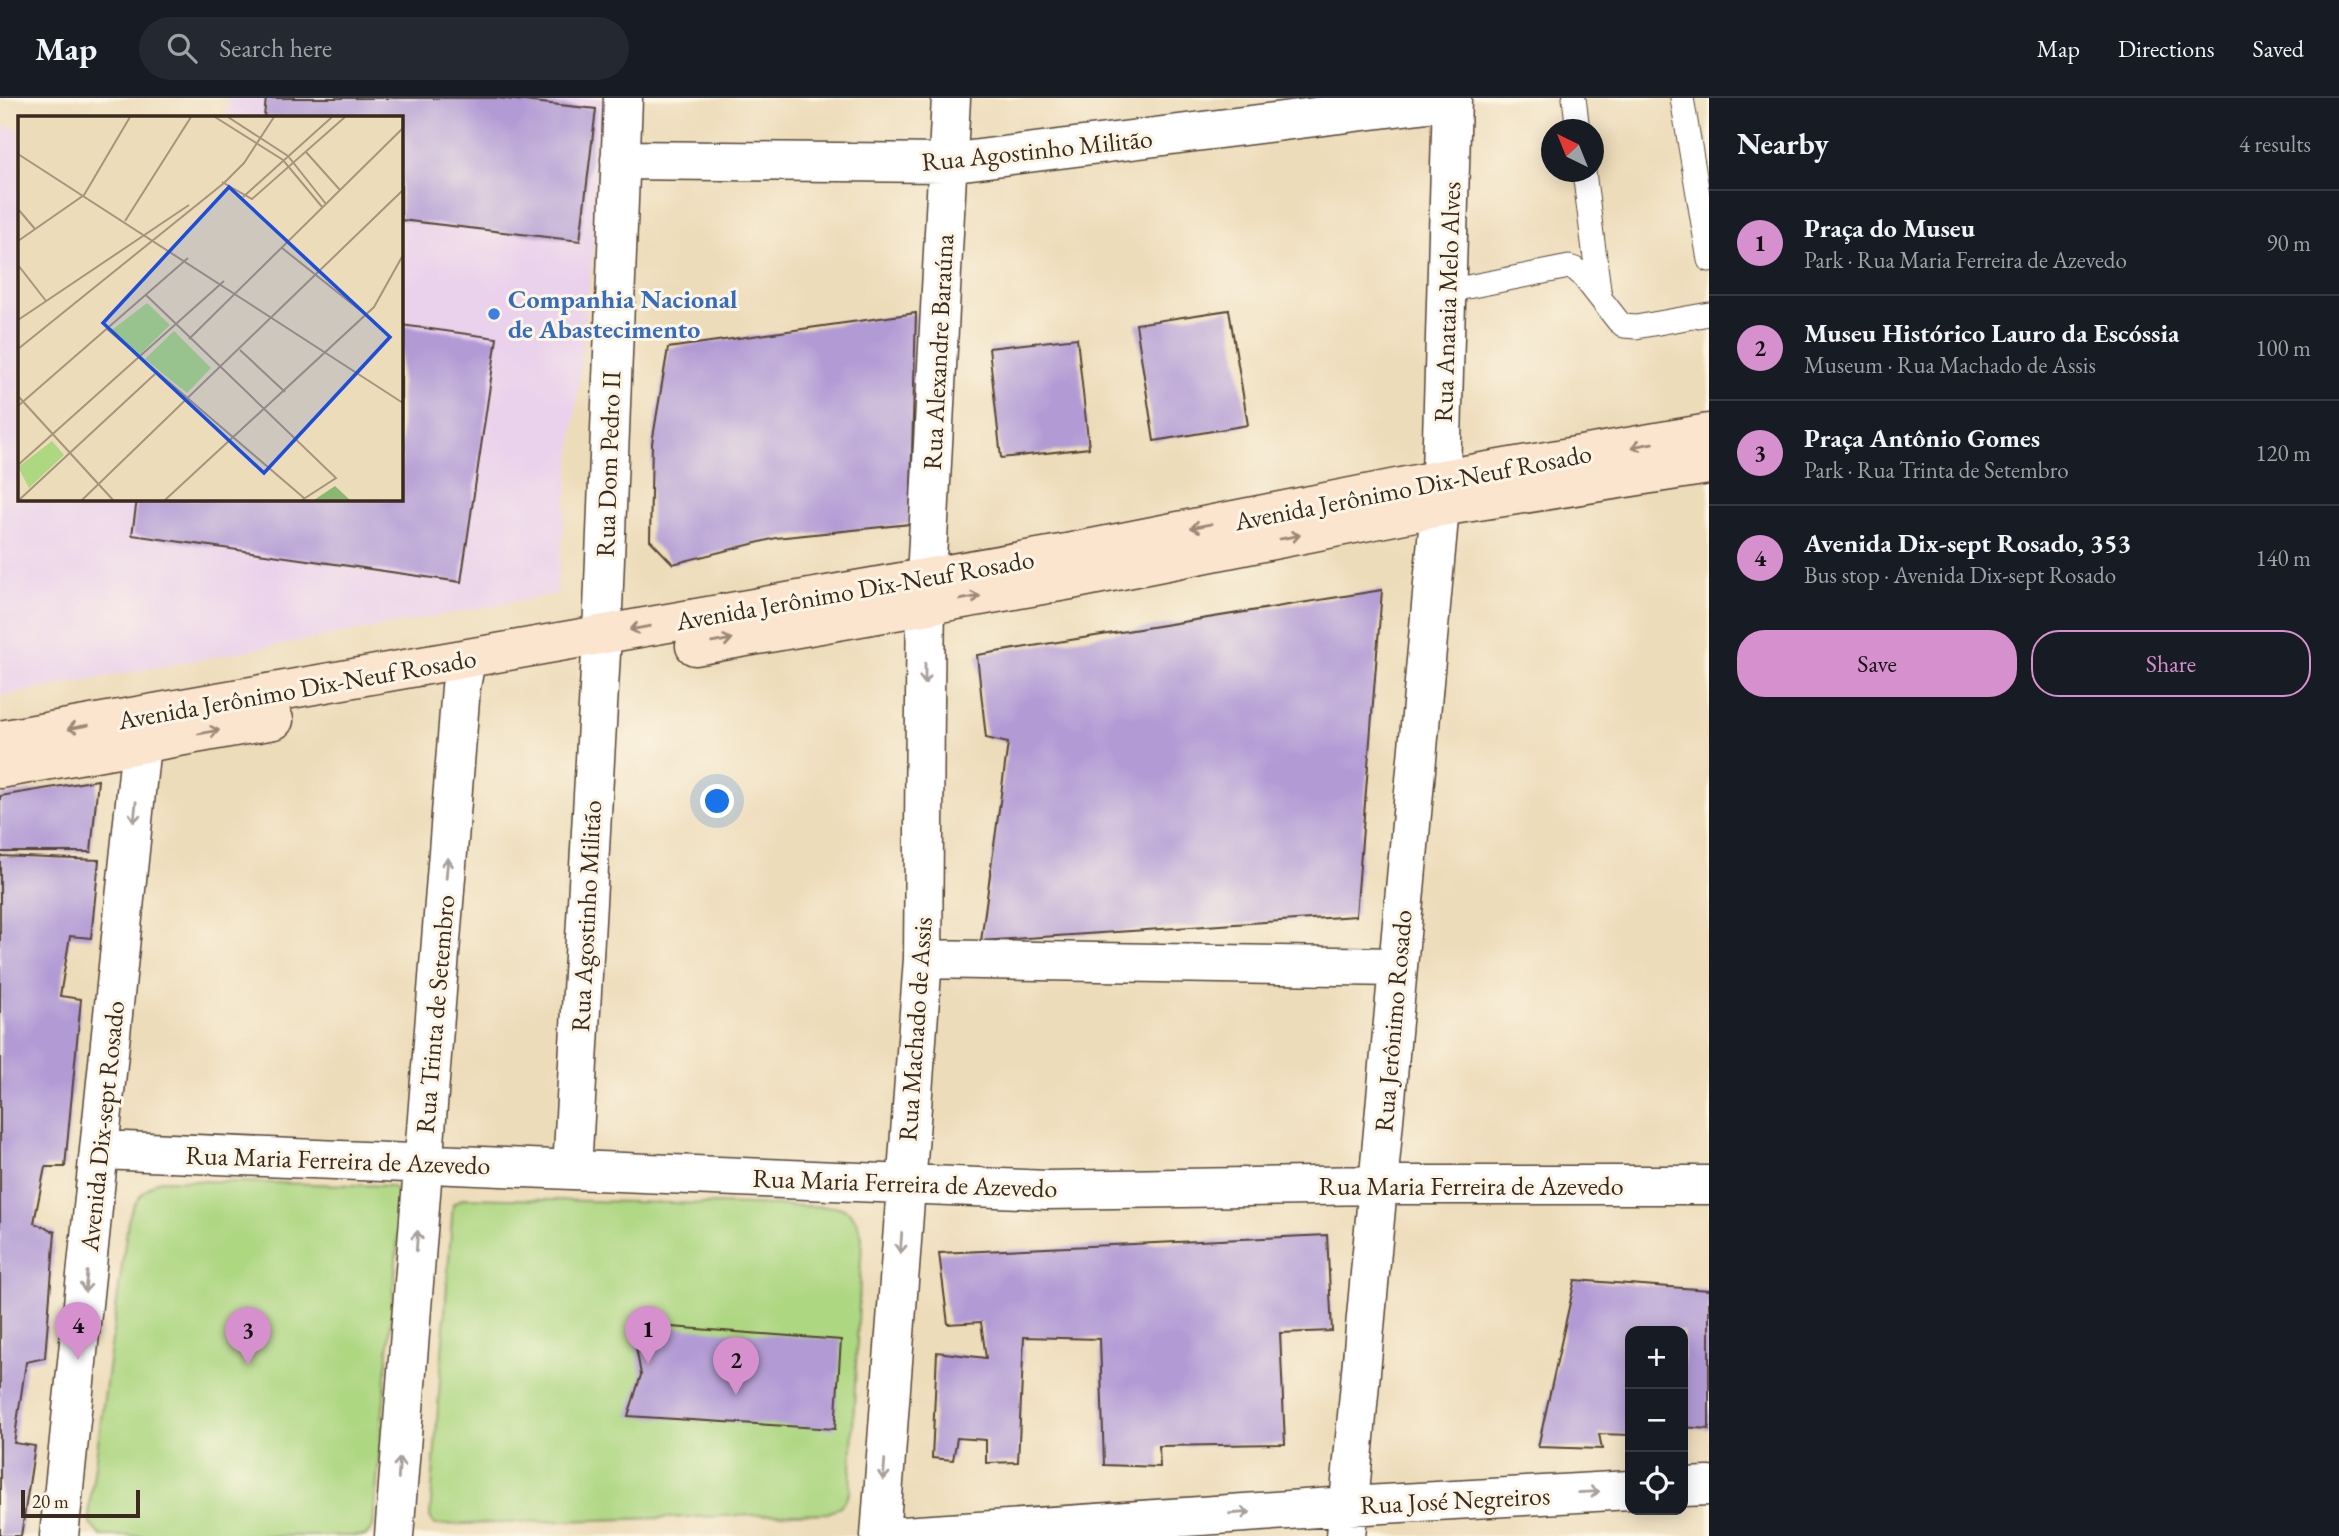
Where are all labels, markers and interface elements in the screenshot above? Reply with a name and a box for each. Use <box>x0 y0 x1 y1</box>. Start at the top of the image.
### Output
search box <box>139 17 629 80</box>
text: Map <box>35 27 97 70</box>
icon: search <box>163 29 201 67</box>
text: Search here <box>219 31 332 65</box>
text: Map <box>2037 33 2080 64</box>
text: Directions <box>2118 33 2215 64</box>
text: Saved <box>2253 33 2304 64</box>
inset map <box>18 116 402 500</box>
north arrow <box>1541 119 1604 182</box>
street label: Rua Agostinho Militão <box>920 121 1154 179</box>
text: Nearby <box>1737 124 1829 163</box>
text: 4 results <box>2239 129 2311 159</box>
street label: Rua Anataia Melo Alves <box>1426 181 1468 423</box>
text: Praça do Museu <box>1804 211 1975 245</box>
text: 1 <box>1754 228 1766 258</box>
text: 90 m <box>2266 228 2311 258</box>
street label: Rua Alexandre Baraúna <box>915 232 961 471</box>
text: Park · Rua Maria Ferreira de Azevedo <box>1804 245 2127 275</box>
place label: Companhia Nacional de Abastecimento <box>508 282 738 346</box>
marker: Companhia Nacional de Abastecimento <box>486 306 502 322</box>
text: Museu Histórico Lauro da Escóssia <box>1804 316 2180 350</box>
text: 2 <box>1754 333 1766 363</box>
text: 100 m <box>2255 333 2311 363</box>
text: Museum · Rua Machado de Assis <box>1804 350 2096 380</box>
street label: Rua Dom Pedro II <box>588 370 628 558</box>
text: Praça Antônio Gomes <box>1804 421 2040 455</box>
street label: Avenida Jerônimo Dix-Neuf Rosado <box>1231 436 1595 539</box>
text: 3 <box>1754 438 1766 468</box>
text: 120 m <box>2255 438 2311 468</box>
one-way arrow <box>1631 439 1654 452</box>
text: Park · Rua Trinta de Setembro <box>1804 455 2069 485</box>
one-way arrow <box>1190 520 1213 534</box>
text: Avenida Dix-sept Rosado, 353 <box>1804 526 2131 560</box>
one-way arrow <box>1278 529 1301 543</box>
street label: Avenida Jerônimo Dix-Neuf Rosado <box>672 542 1037 638</box>
text: 4 <box>1754 543 1766 573</box>
text: 140 m <box>2255 543 2311 573</box>
text: Bus stop · Avenida Dix-sept Rosado <box>1804 560 2116 590</box>
one-way arrow <box>958 590 981 604</box>
one-way arrow <box>629 622 652 636</box>
button: Save <box>1737 630 2017 697</box>
button: Share <box>2031 630 2311 697</box>
one-way arrow <box>710 634 733 647</box>
street label: Avenida Jerônimo Dix-Neuf Rosado <box>114 641 479 737</box>
one-way arrow <box>918 662 932 685</box>
one-way arrow <box>67 721 90 734</box>
one-way arrow <box>197 725 220 738</box>
your location <box>700 784 734 818</box>
street label: Rua Agostinho Militão <box>563 799 609 1033</box>
one-way arrow <box>128 800 141 823</box>
one-way arrow <box>441 857 454 880</box>
street label: Rua Trinta de Setembro <box>408 893 462 1135</box>
street label: Rua Jerônimo Rosado <box>1366 908 1420 1134</box>
street label: Rua Machado de Assis <box>890 916 940 1142</box>
street label: Avenida Dix-sept Rosado <box>72 999 132 1254</box>
street label: Rua Maria Ferreira de Azevedo <box>185 1138 491 1182</box>
street label: Rua Maria Ferreira de Azevedo <box>752 1161 1058 1205</box>
street label: Rua Maria Ferreira de Azevedo <box>1318 1169 1624 1203</box>
one-way arrow <box>411 1230 424 1253</box>
one-way arrow <box>894 1231 907 1254</box>
one-way arrow <box>79 1270 92 1293</box>
pin: 4 <box>55 1302 101 1360</box>
pin: 1 <box>625 1306 671 1364</box>
pin: 3 <box>225 1307 271 1365</box>
map controls <box>1625 1326 1688 1515</box>
button: + <box>1625 1326 1688 1389</box>
pin: 2 <box>713 1337 759 1395</box>
button: − <box>1625 1389 1688 1452</box>
button: locate <box>1625 1452 1688 1515</box>
one-way arrow <box>393 1457 406 1480</box>
one-way arrow <box>878 1458 891 1481</box>
street label: Rua José Negreiros <box>1359 1478 1551 1522</box>
one-way arrow <box>1577 1486 1600 1499</box>
scale bar <box>21 1487 140 1519</box>
text: 20 m <box>32 1489 69 1514</box>
one-way arrow <box>1228 1506 1251 1519</box>

